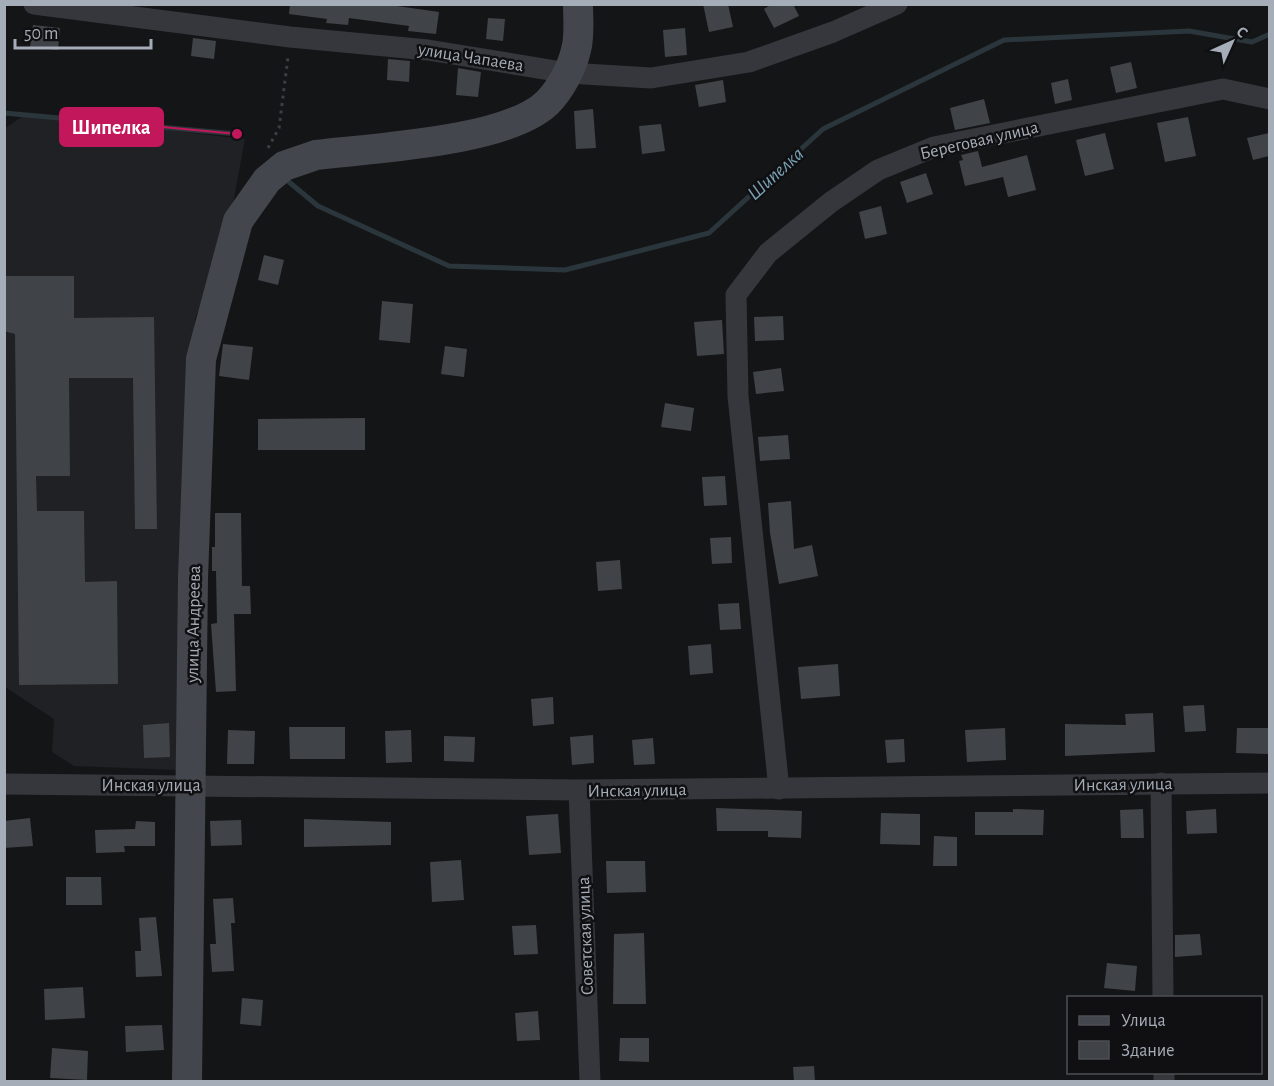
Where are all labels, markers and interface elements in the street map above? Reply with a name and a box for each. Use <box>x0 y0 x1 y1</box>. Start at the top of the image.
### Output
scale bar <box>15 12 152 50</box>
north arrow <box>1202 12 1262 72</box>
text: С <box>1233 23 1251 41</box>
text: 50 m <box>24 25 58 43</box>
street label: улица Чапаева <box>416 41 525 75</box>
callout: Шипелка <box>60 108 163 146</box>
text: Шипелка <box>72 118 151 138</box>
street label: Береговая улица <box>918 119 1040 163</box>
water label: Шипелка <box>744 144 808 204</box>
street label: улица Андреева <box>184 565 204 684</box>
street label: Инская улица <box>1073 775 1173 795</box>
street label: Инская улица <box>101 777 201 795</box>
street label: Инская улица <box>587 781 687 801</box>
street label: Советская улица <box>575 876 597 995</box>
legend <box>1067 996 1262 1074</box>
text: Улица <box>1121 1012 1166 1030</box>
text: Здание <box>1121 1042 1175 1060</box>

